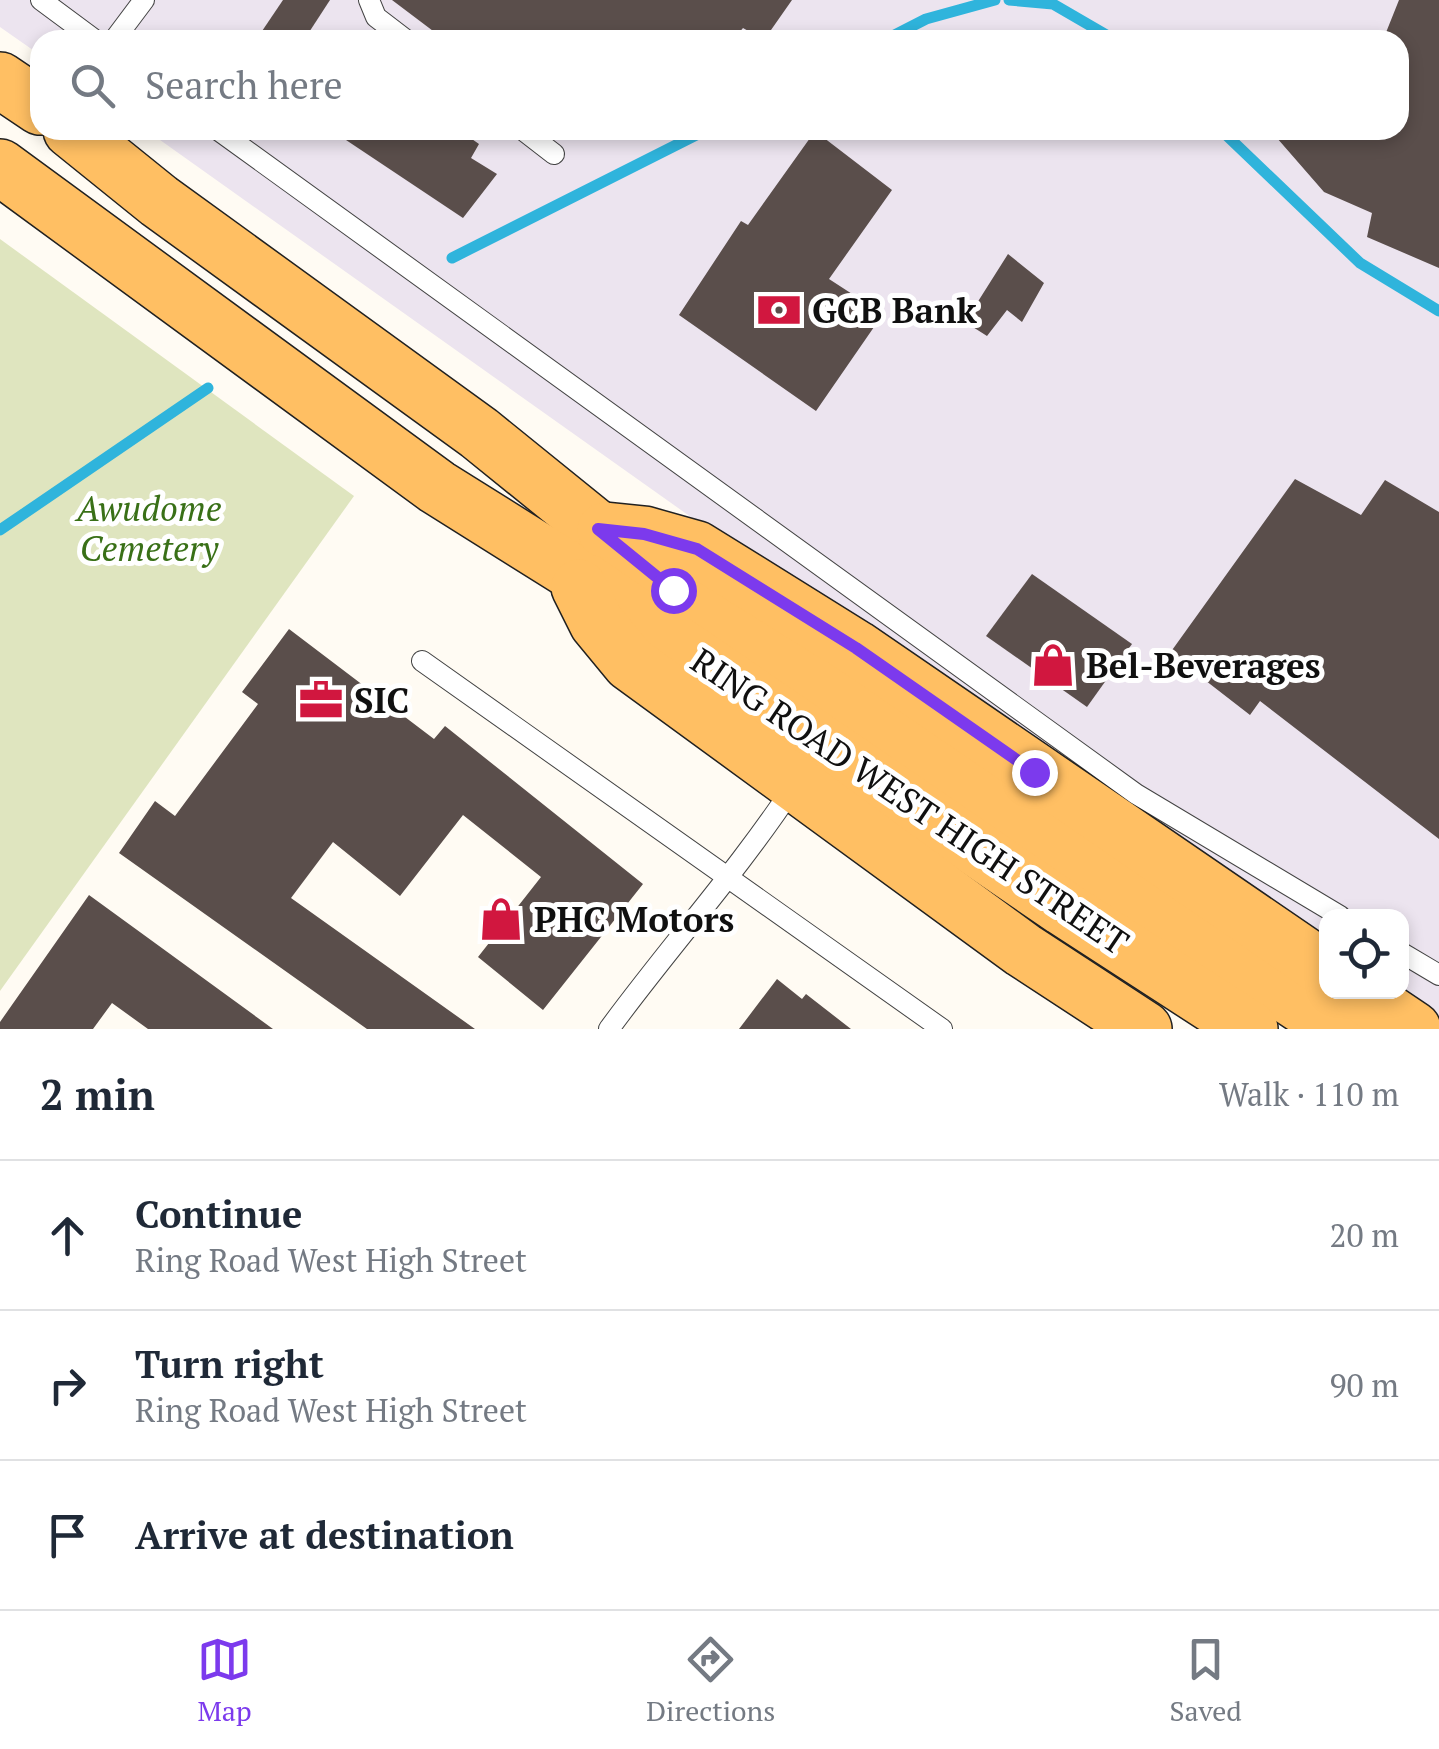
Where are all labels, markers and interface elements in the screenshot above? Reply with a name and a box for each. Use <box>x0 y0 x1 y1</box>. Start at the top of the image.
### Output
search box <box>30 30 1409 140</box>
icon: search <box>65 58 120 113</box>
text: Search here <box>145 60 343 110</box>
bank icon: GCB Bank <box>755 286 803 334</box>
place label: GCB Bank <box>812 287 978 333</box>
park label: Awudome Cemetery <box>74 485 222 571</box>
route start <box>651 568 697 614</box>
street label: RING ROAD WEST HIGH STREET <box>682 637 1138 965</box>
shop icon: Bel-Beverages <box>1029 641 1077 689</box>
place label: Bel-Beverages <box>1086 642 1321 688</box>
office icon: SIC <box>297 676 345 724</box>
place label: SIC <box>354 677 409 723</box>
route end <box>1012 750 1058 796</box>
shop icon: PHC Motors <box>477 895 525 943</box>
place label: PHC Motors <box>534 896 734 942</box>
map controls <box>1319 909 1409 999</box>
button: locate <box>1319 909 1409 999</box>
text: 2 min <box>40 1066 155 1122</box>
text: Walk · 110 m <box>1219 1073 1399 1115</box>
text: Continue <box>135 1189 302 1239</box>
icon: ahead <box>40 1208 95 1263</box>
text: 20 m <box>1329 1214 1399 1256</box>
text: Ring Road West High Street <box>135 1239 527 1281</box>
text: Turn right <box>135 1339 324 1389</box>
icon: right <box>40 1358 95 1413</box>
text: 90 m <box>1329 1364 1399 1406</box>
text: Ring Road West High Street <box>135 1389 527 1431</box>
icon: arrive <box>40 1508 95 1563</box>
text: Arrive at destination <box>135 1510 514 1560</box>
tab: Map <box>197 1632 252 1729</box>
tab: Directions <box>646 1632 775 1729</box>
tab: Saved <box>1169 1632 1242 1729</box>

